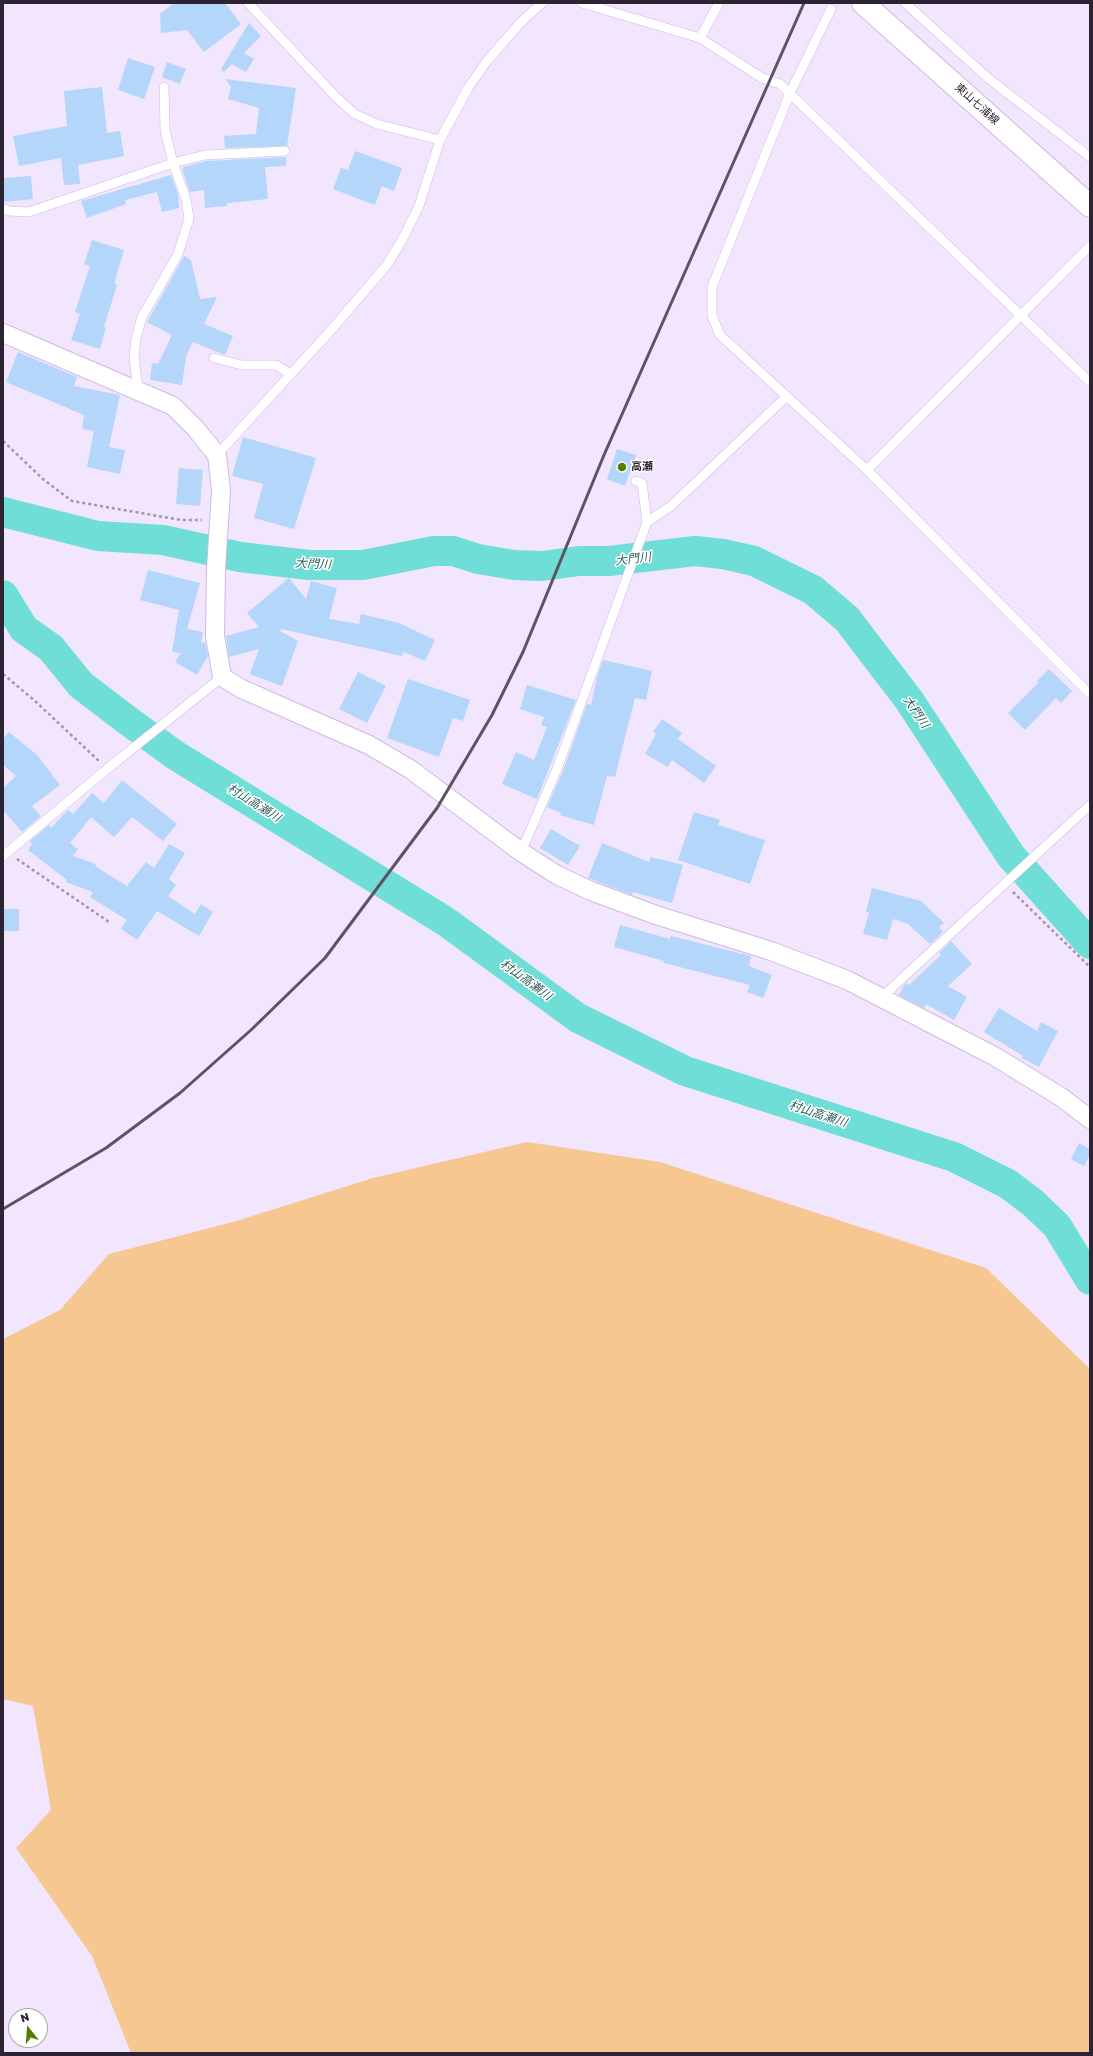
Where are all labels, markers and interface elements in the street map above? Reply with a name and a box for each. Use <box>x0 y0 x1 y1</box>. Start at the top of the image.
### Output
street label: 東山七浦線 <box>952 81 1002 127</box>
place label: 高瀬 <box>631 460 653 474</box>
marker: 高瀬 <box>616 461 628 473</box>
water label: 大門川 <box>614 550 652 568</box>
water label: 大門川 <box>295 556 331 572</box>
water label: 大門川 <box>900 693 932 731</box>
water label: 村山高瀬川 <box>225 781 283 825</box>
water label: 村山高瀬川 <box>497 957 555 1003</box>
water label: 村山高瀬川 <box>787 1098 849 1130</box>
north arrow <box>8 2008 48 2048</box>
text: N <box>19 2010 31 2024</box>

